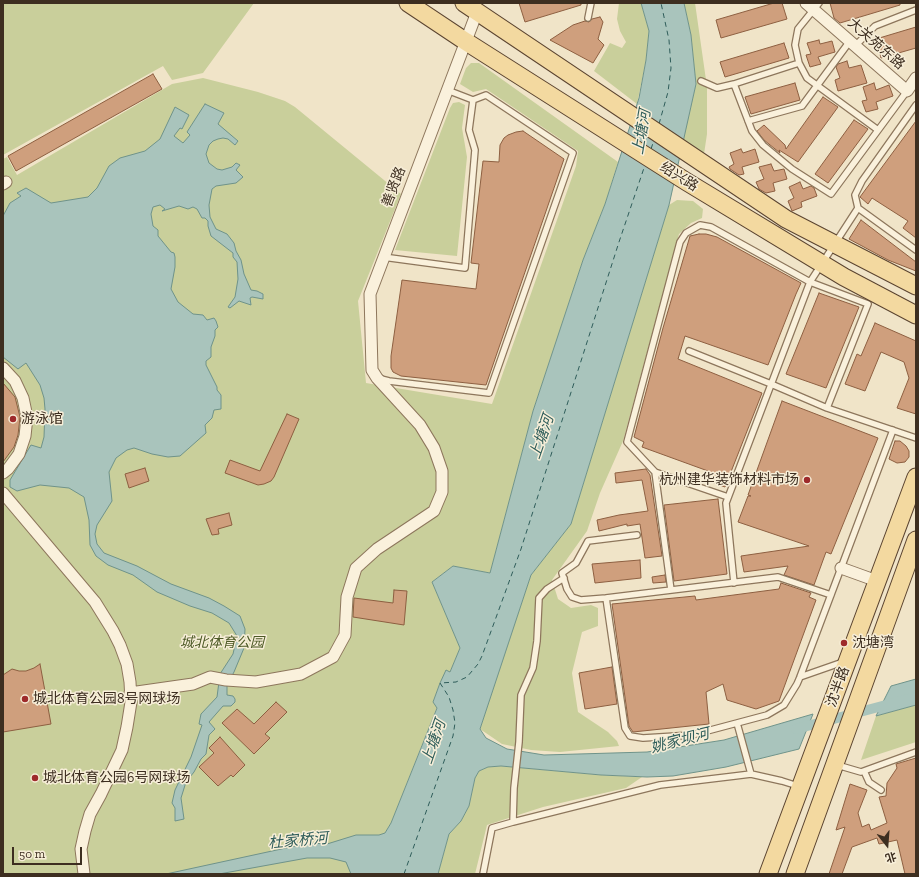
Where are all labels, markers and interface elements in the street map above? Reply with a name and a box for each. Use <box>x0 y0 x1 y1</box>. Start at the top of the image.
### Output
street label: 大关苑东路 <box>844 15 908 73</box>
water label: 上塘河 <box>629 108 655 156</box>
street label: 绍兴路 <box>657 159 701 195</box>
street label: 善贤路 <box>379 164 409 210</box>
place label: 游泳馆 <box>21 411 63 427</box>
water label: 上塘河 <box>526 413 558 461</box>
marker: 游泳馆 <box>8 414 18 424</box>
place label: 杭州建华装饰材料市场 <box>659 472 799 488</box>
marker: 杭州建华装饰材料市场 <box>802 475 812 485</box>
park label: 城北体育公园 <box>180 635 264 651</box>
place label: 沈塘湾 <box>852 635 894 651</box>
marker: 沈塘湾 <box>839 638 849 648</box>
street label: 沈半路 <box>823 664 853 710</box>
place label: 城北体育公园8号网球场 <box>33 691 181 707</box>
marker: 城北体育公园8号网球场 <box>20 694 30 704</box>
water label: 上塘河 <box>418 718 450 766</box>
water label: 姚家坝河 <box>649 725 711 757</box>
place label: 城北体育公园6号网球场 <box>43 770 190 786</box>
marker: 城北体育公园6号网球场 <box>30 773 40 783</box>
north arrow <box>867 825 907 865</box>
water label: 杜家桥河 <box>267 829 329 853</box>
scale bar <box>14 839 84 865</box>
text: 50 m <box>19 847 45 861</box>
text: 北 <box>883 849 898 865</box>

